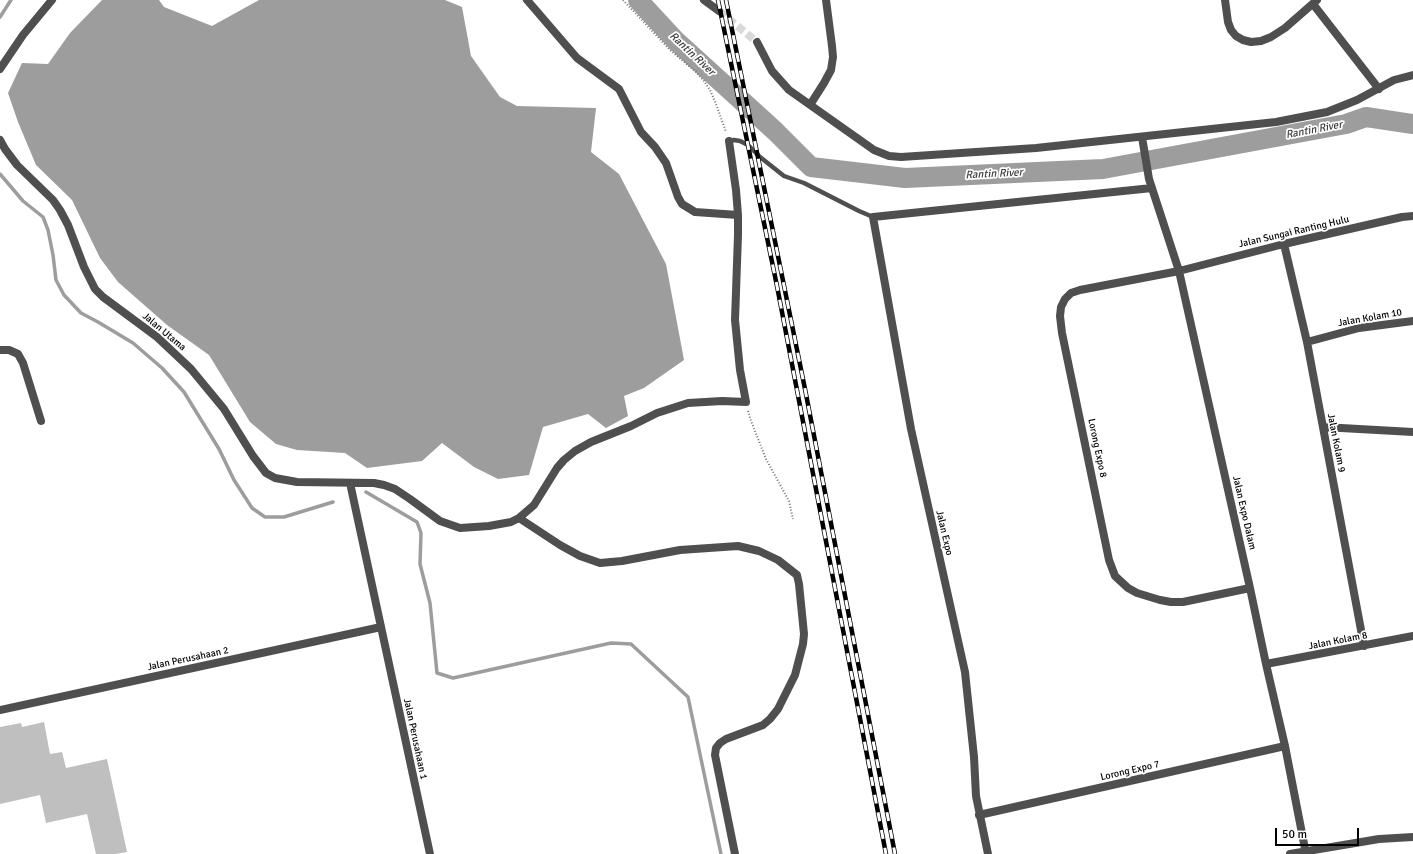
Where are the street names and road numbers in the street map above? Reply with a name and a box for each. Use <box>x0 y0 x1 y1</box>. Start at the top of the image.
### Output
street label: Jalan Sungai Ranting Hulu <box>1238 213 1350 251</box>
street label: Jalan Kolam 10 <box>1337 306 1403 330</box>
street label: Jalan Utama <box>140 310 188 354</box>
street label: Jalan Kolam 9 <box>1324 413 1348 473</box>
street label: Lorong Expo 8 <box>1085 417 1109 479</box>
street label: Jalan Expo Dalam <box>1230 475 1258 551</box>
street label: Jalan Expo <box>933 509 955 557</box>
street label: Jalan Kolam 8 <box>1308 629 1368 653</box>
street label: Jalan Perusahaan 2 <box>146 645 230 673</box>
street label: Jalan Perusahaan 1 <box>401 697 429 781</box>
street label: Lorong Expo 7 <box>1099 758 1161 784</box>

